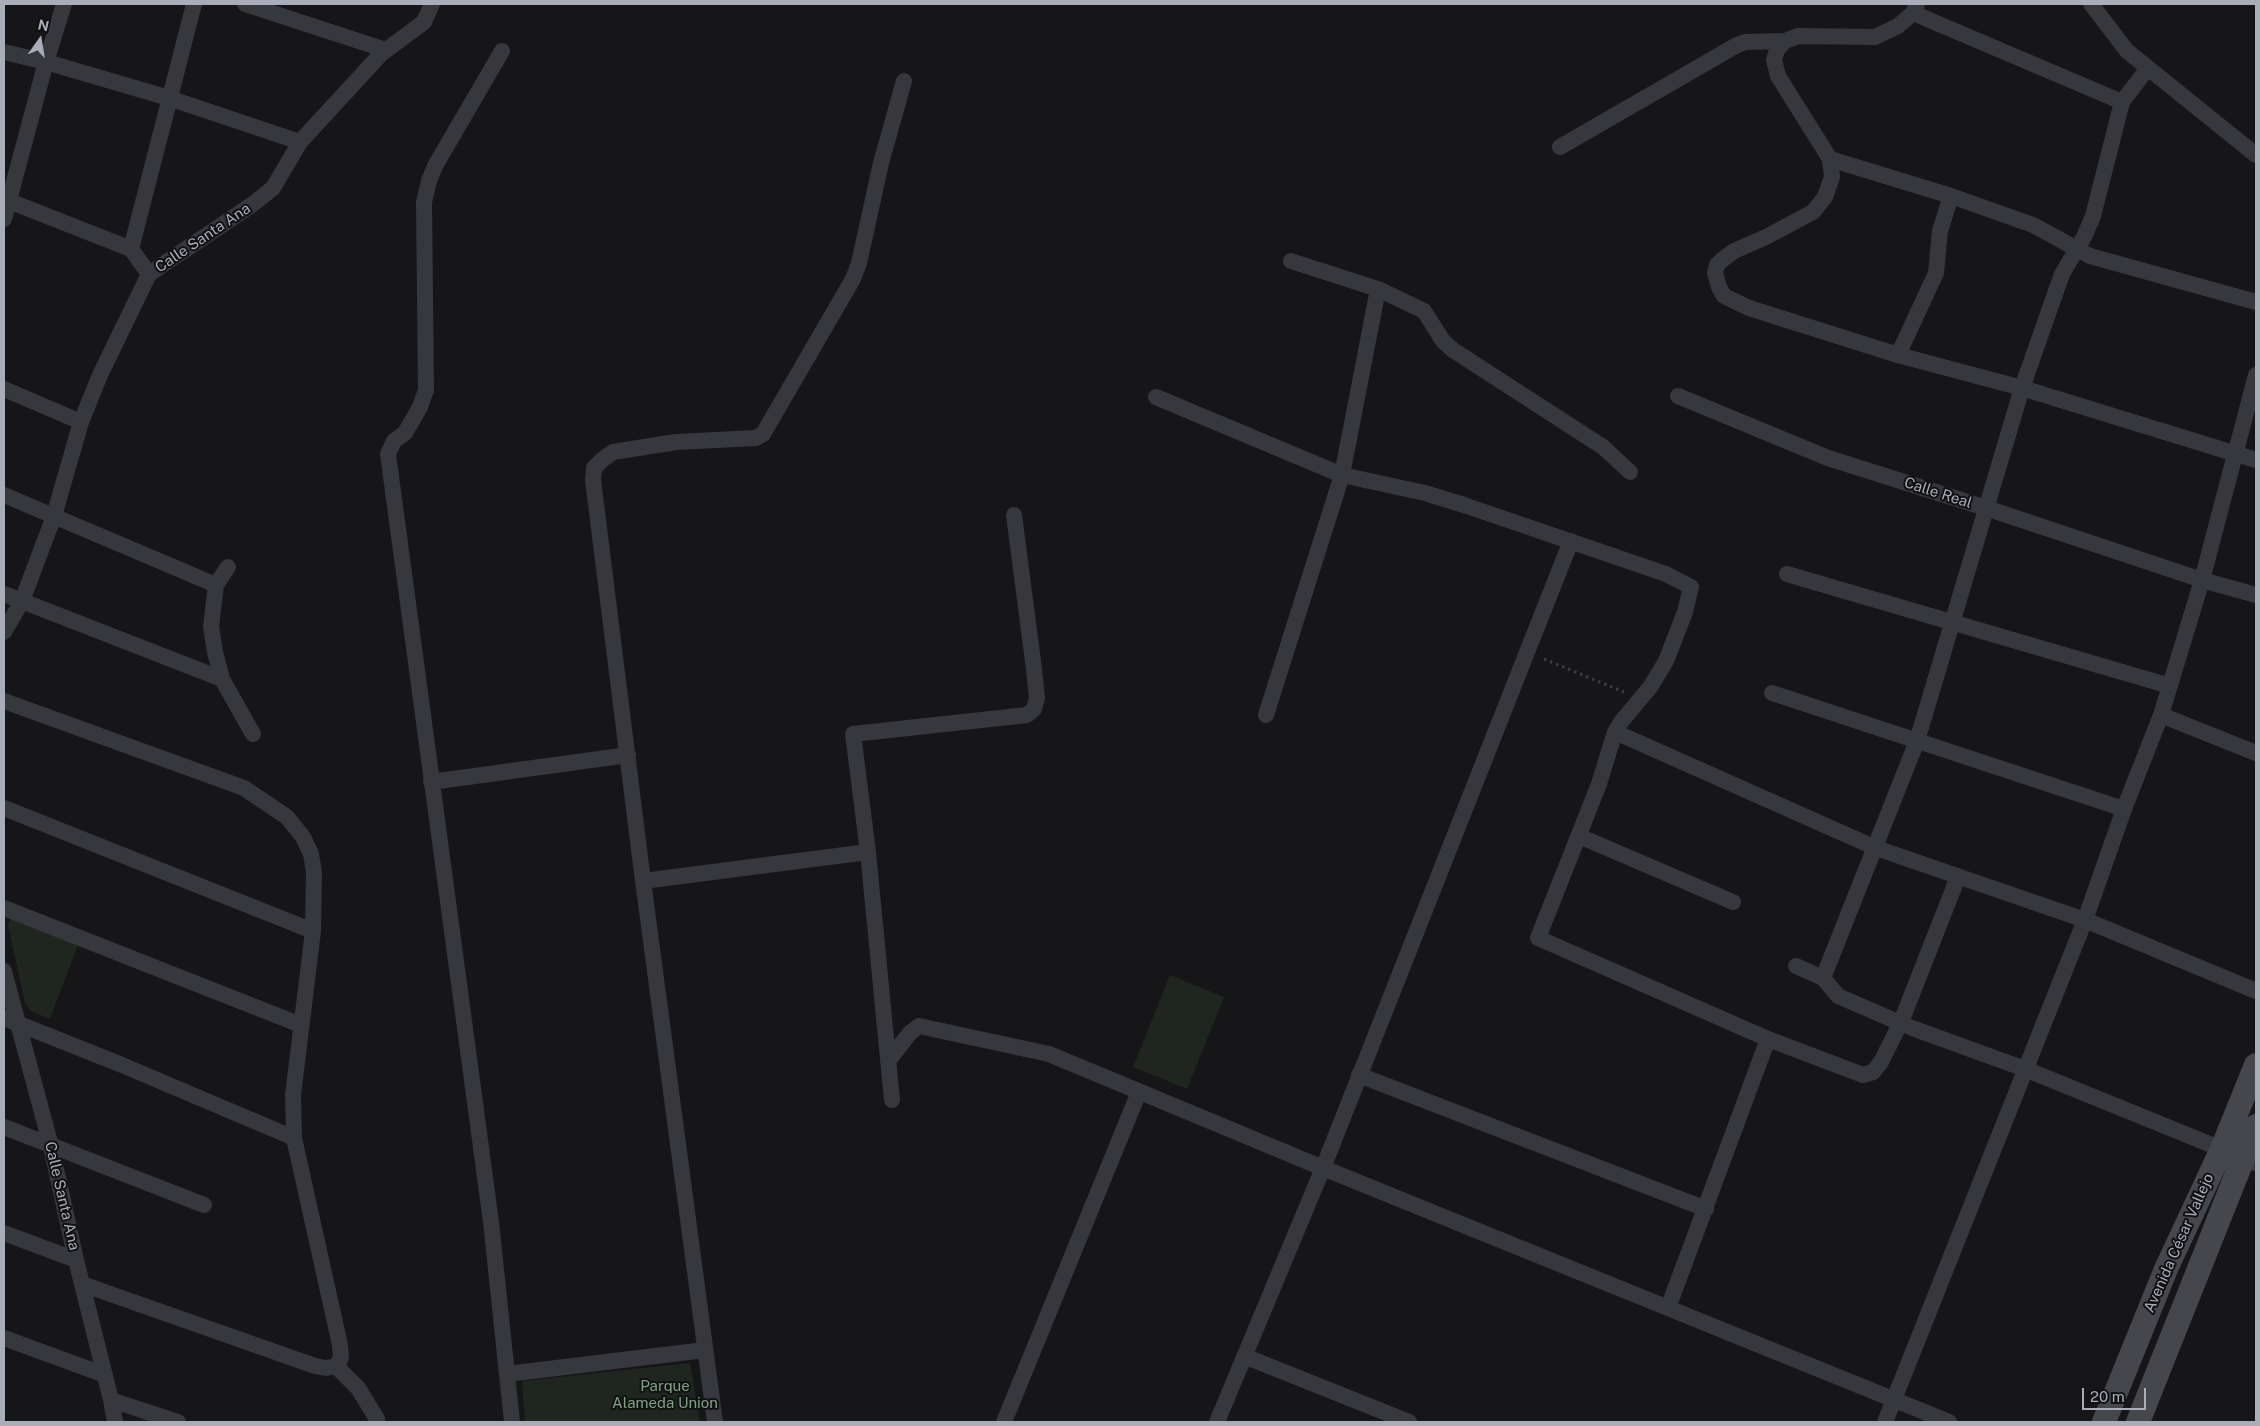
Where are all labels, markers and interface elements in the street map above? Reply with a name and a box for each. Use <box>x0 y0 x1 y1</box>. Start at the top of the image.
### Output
north arrow <box>15 15 65 65</box>
text: N <box>36 16 51 34</box>
street label: Calle Santa Ana <box>152 199 254 277</box>
street label: Calle Real <box>1902 474 1974 512</box>
street label: Calle Santa Ana <box>41 1140 83 1252</box>
street label: Avenida César Vallejo <box>2140 1171 2218 1315</box>
park label: Parque Alameda Union <box>612 1377 718 1412</box>
scale bar <box>2085 1378 2149 1410</box>
text: 20 m <box>2090 1388 2125 1405</box>

